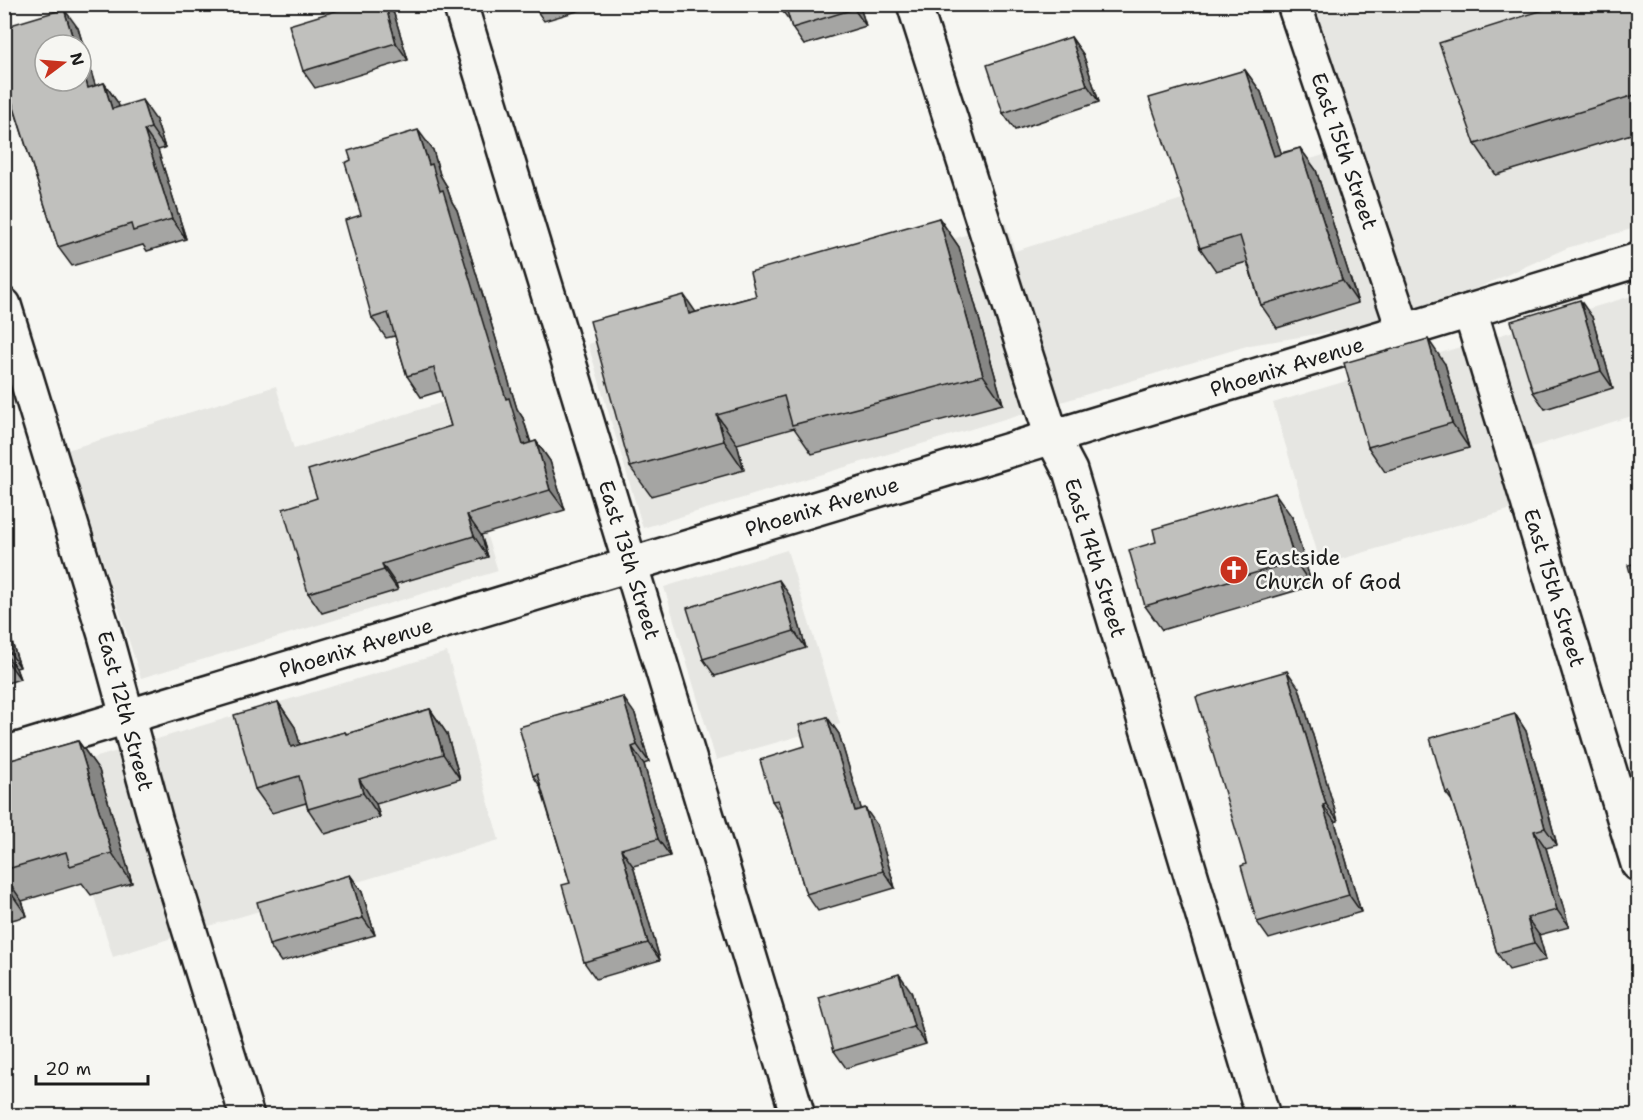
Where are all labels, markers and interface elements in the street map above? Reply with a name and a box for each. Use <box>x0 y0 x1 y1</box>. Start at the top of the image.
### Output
north arrow <box>33 33 93 93</box>
text: N <box>65 50 89 68</box>
street label: East 15th Street <box>1304 69 1384 233</box>
street label: Phoenix Avenue <box>1207 330 1367 404</box>
street label: Phoenix Avenue <box>742 470 902 544</box>
street label: East 14th Street <box>1057 475 1133 641</box>
street label: East 13th Street <box>591 477 667 643</box>
street label: East 15th Street <box>1517 505 1591 671</box>
place label: Eastside Church of God <box>1255 544 1401 596</box>
church icon: Eastside Church of God <box>1218 554 1250 586</box>
street label: Phoenix Avenue <box>276 611 436 685</box>
street label: East 12th Street <box>90 628 160 794</box>
scale bar <box>36 1048 148 1086</box>
text: 20 m <box>45 1057 91 1081</box>

